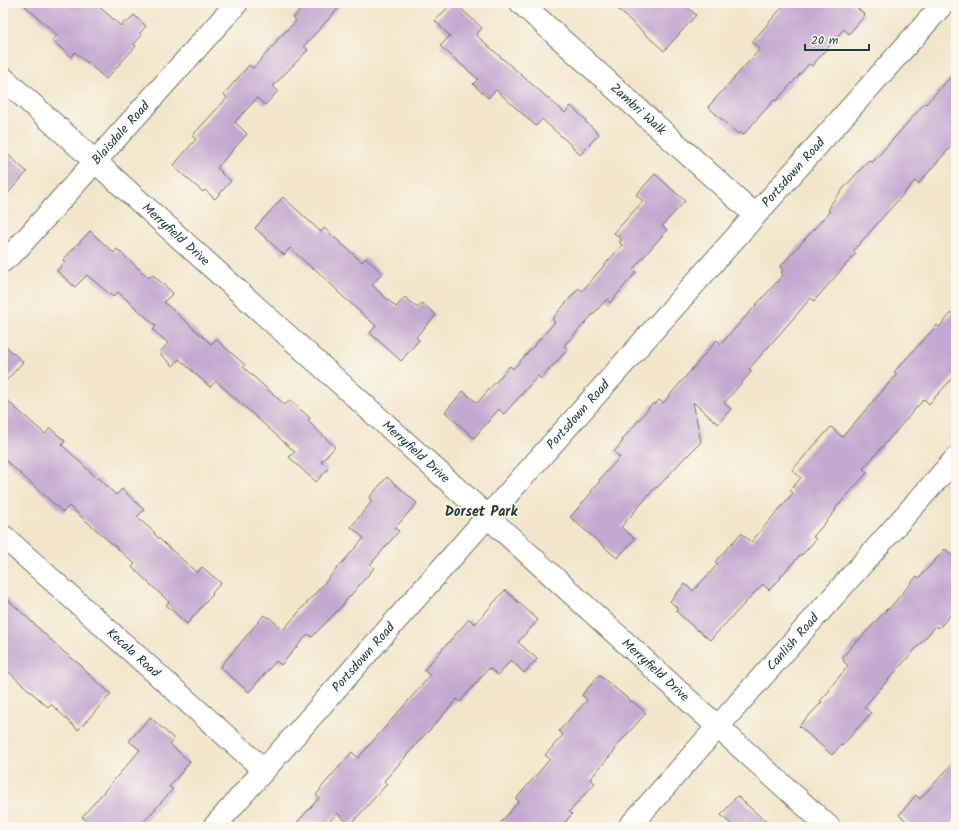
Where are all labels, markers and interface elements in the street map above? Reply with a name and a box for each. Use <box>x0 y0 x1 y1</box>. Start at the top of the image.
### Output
scale bar <box>805 26 869 52</box>
text: 20 m <box>811 31 839 50</box>
street label: Zambri Walk <box>605 78 672 141</box>
street label: Blaisdale Road <box>86 96 155 170</box>
street label: Portsdown Road <box>756 133 830 212</box>
street label: Merryfield Drive <box>137 198 215 271</box>
street label: Portsdown Road <box>541 375 615 454</box>
street label: Merryfield Drive <box>377 415 455 488</box>
district label: Dorset Park <box>445 501 518 523</box>
street label: Canlish Road <box>761 608 825 676</box>
street label: Portsdown Road <box>327 617 400 697</box>
street label: Kecala Road <box>102 623 165 683</box>
street label: Merryfield Drive <box>617 633 694 707</box>

